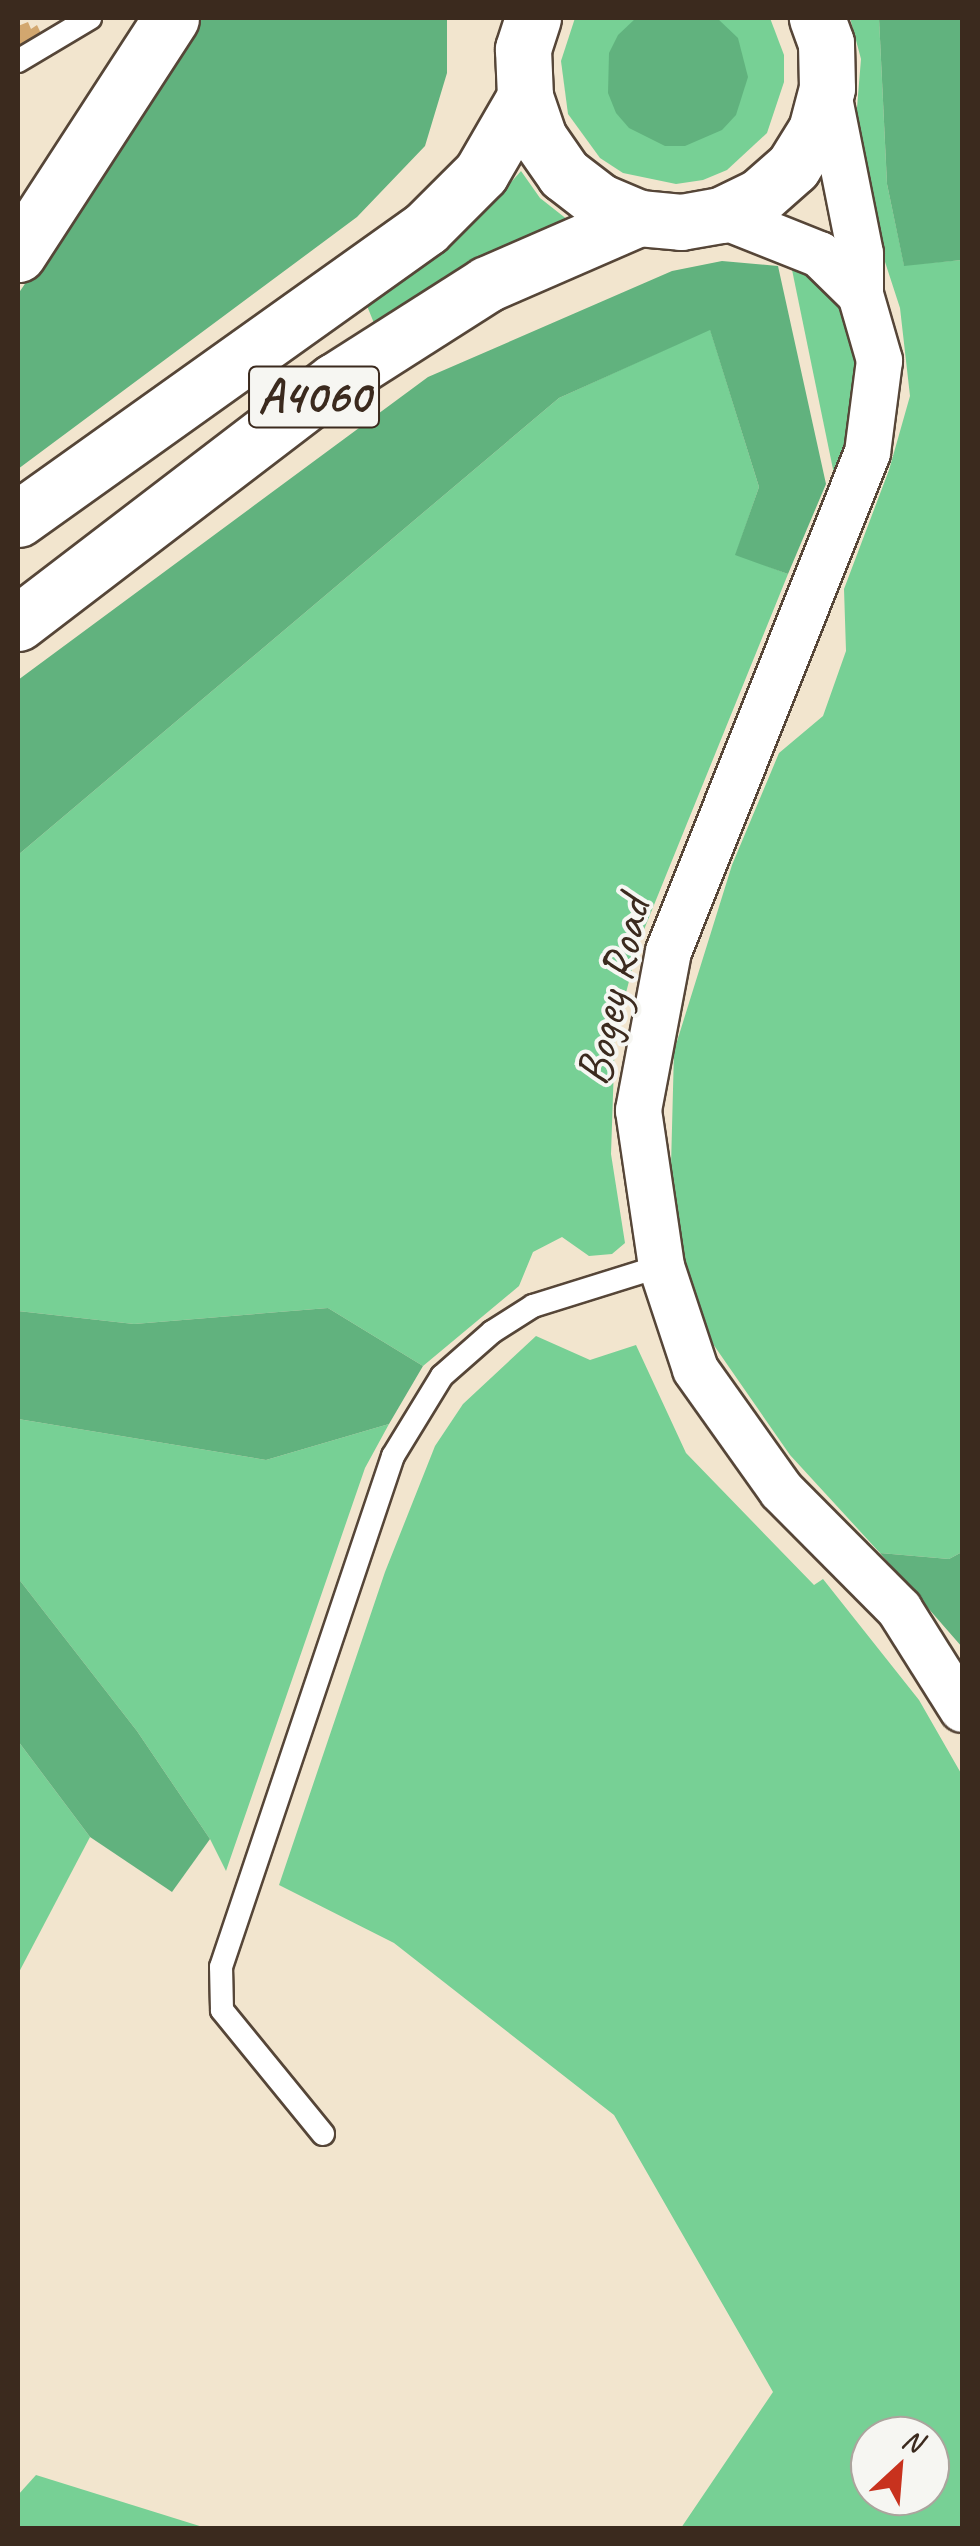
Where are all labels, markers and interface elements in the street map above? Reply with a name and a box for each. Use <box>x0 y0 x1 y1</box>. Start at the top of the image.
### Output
road number: A4060 <box>246 354 382 440</box>
street label: Bogey Road <box>562 891 664 1091</box>
north arrow <box>850 2416 950 2516</box>
text: N <box>897 2421 928 2460</box>

